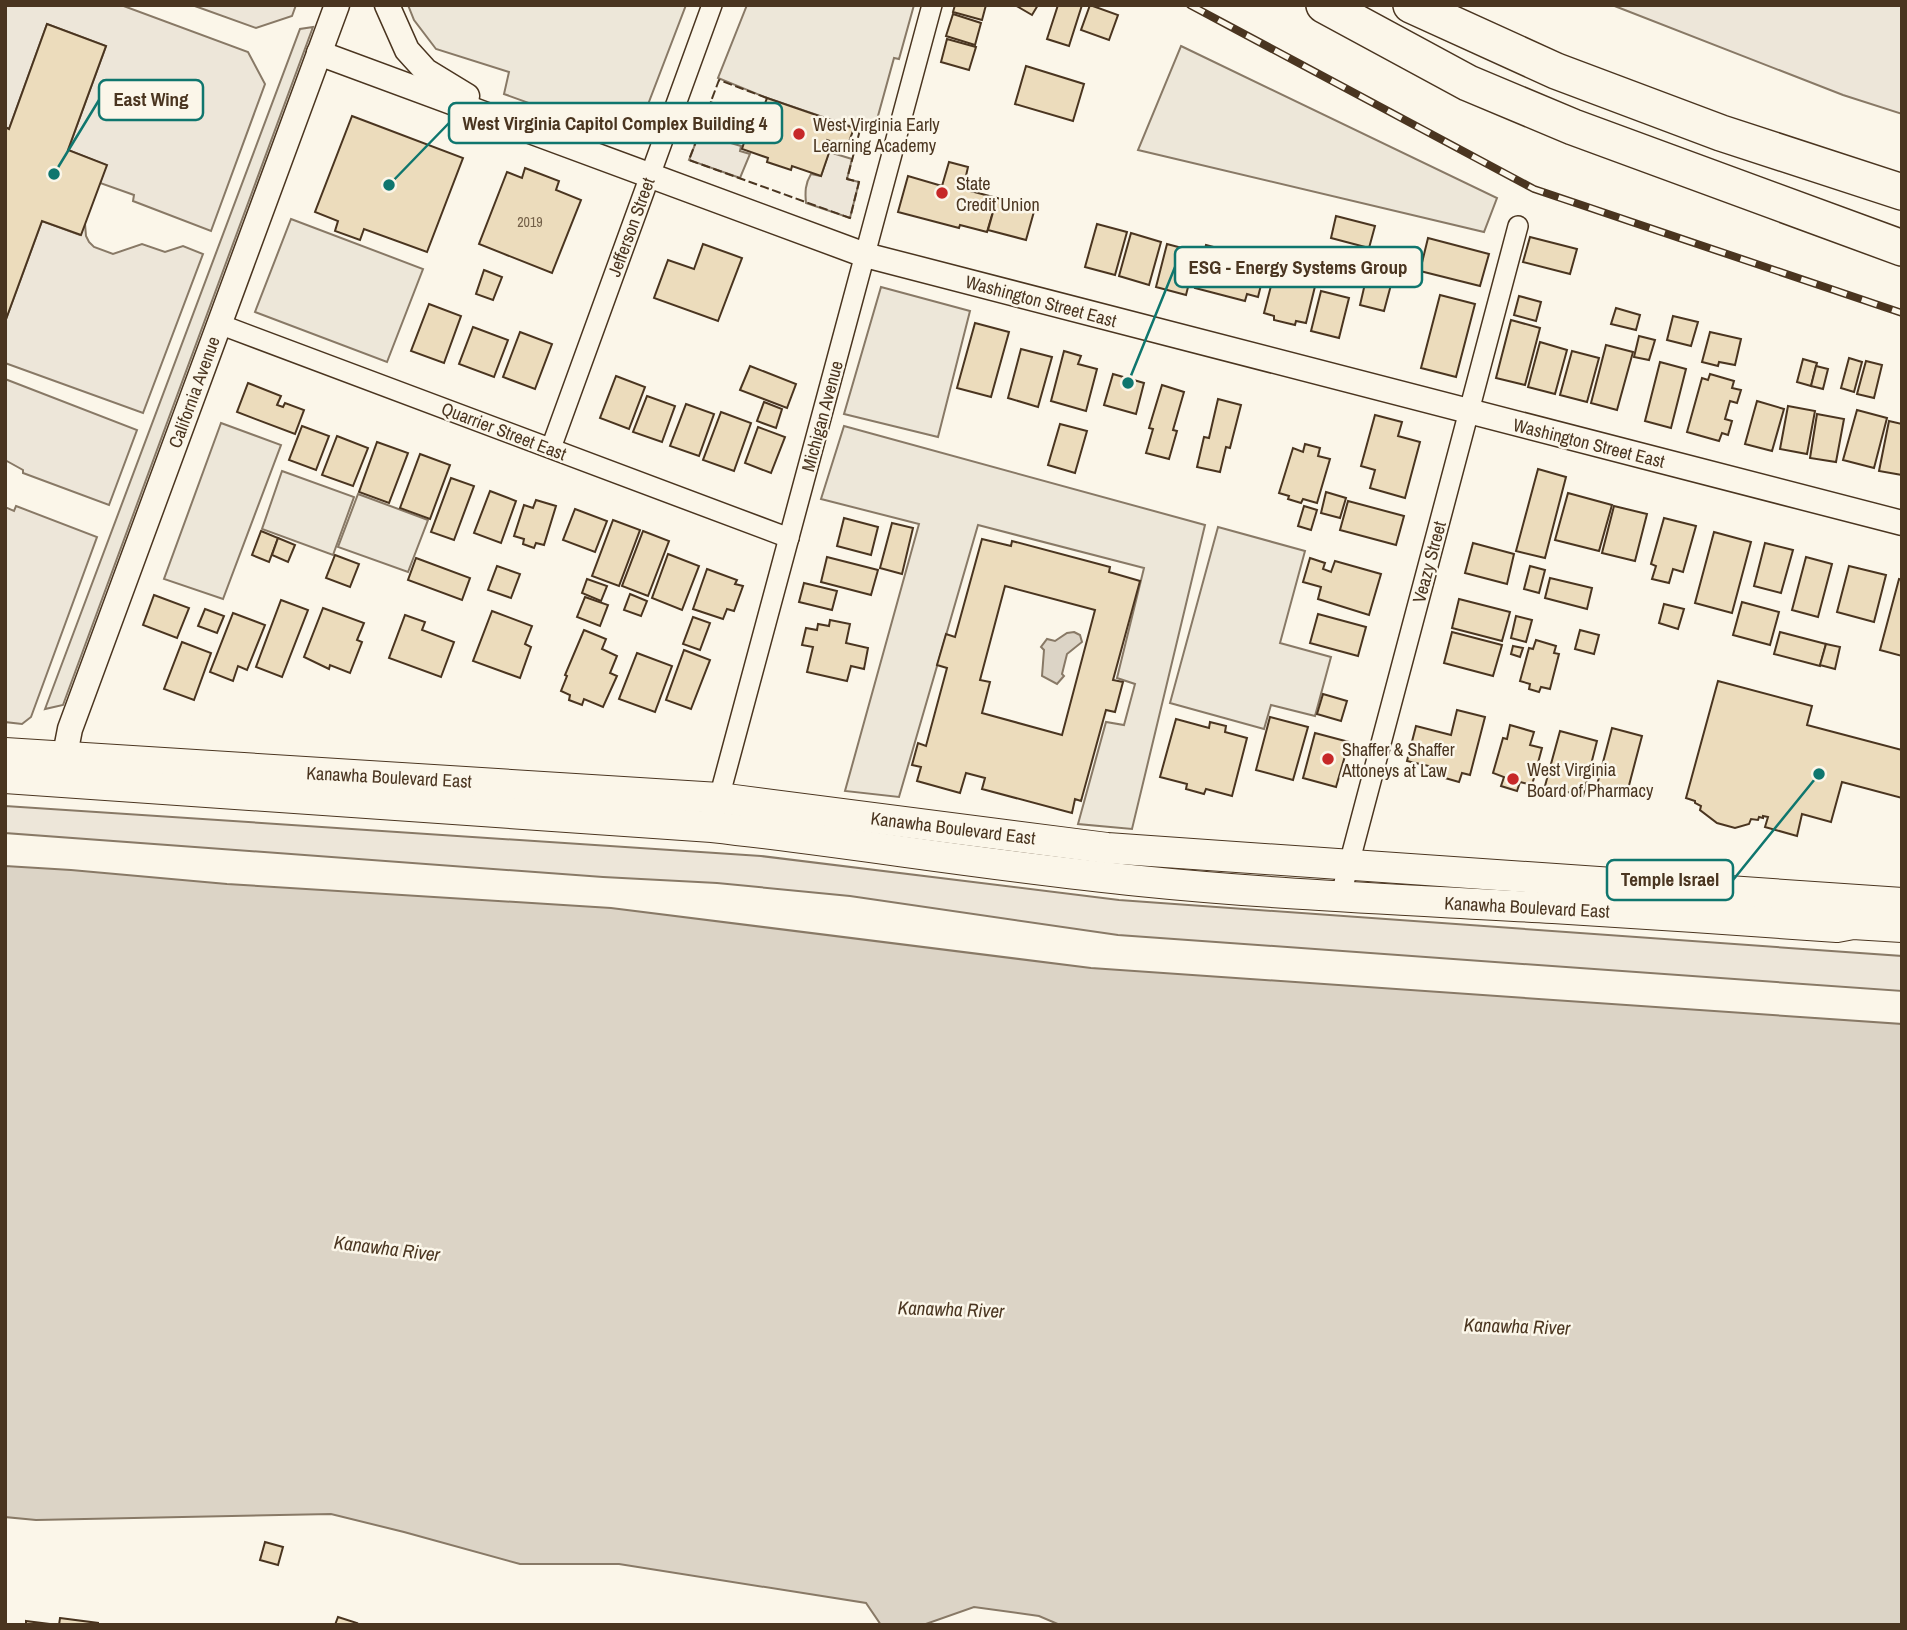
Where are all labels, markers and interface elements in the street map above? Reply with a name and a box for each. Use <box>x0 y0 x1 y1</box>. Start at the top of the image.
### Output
callout: East Wing <box>99 80 203 120</box>
text: East Wing <box>113 86 189 112</box>
callout: West Virginia Capitol Complex Building 4 <box>449 103 782 143</box>
text: West Virginia Capitol Complex Building 4 <box>462 110 768 136</box>
place label: West Virginia Early Learning Academy <box>813 112 940 158</box>
marker: West Virginia Early Learning Academy <box>791 126 807 142</box>
place label: State Credit Union <box>956 171 1040 217</box>
street label: Jefferson Street <box>601 174 661 280</box>
marker: State Credit Union <box>934 185 950 201</box>
house number: 2019 <box>517 213 543 231</box>
callout: ESG - Energy Systems Group <box>1175 247 1422 287</box>
text: ESG - Energy Systems Group <box>1188 254 1408 280</box>
street label: Washington Street East <box>963 269 1119 333</box>
street label: California Avenue <box>162 333 226 451</box>
street label: Michigan Avenue <box>795 358 849 474</box>
street label: Quarrier Street East <box>438 396 570 466</box>
street label: Washington Street East <box>1511 412 1667 474</box>
street label: Veazy Street <box>1406 518 1452 606</box>
place label: Shaffer & Shaffer Attoneys at Law <box>1341 737 1455 783</box>
marker: Shaffer & Shaffer Attoneys at Law <box>1320 751 1336 767</box>
place label: West Virginia Board of Pharmacy <box>1527 757 1654 803</box>
street label: Kanawha Boulevard East <box>306 760 472 794</box>
marker: West Virginia Board of Pharmacy <box>1505 771 1521 787</box>
street label: Kanawha Boulevard East <box>869 805 1037 851</box>
callout: Temple Israel <box>1607 860 1733 900</box>
text: Temple Israel <box>1621 866 1719 892</box>
street label: Kanawha Boulevard East <box>1444 890 1610 924</box>
water label: Kanawha River <box>333 1229 442 1267</box>
water label: Kanawha River <box>897 1294 1005 1324</box>
water label: Kanawha River <box>1463 1311 1571 1341</box>

